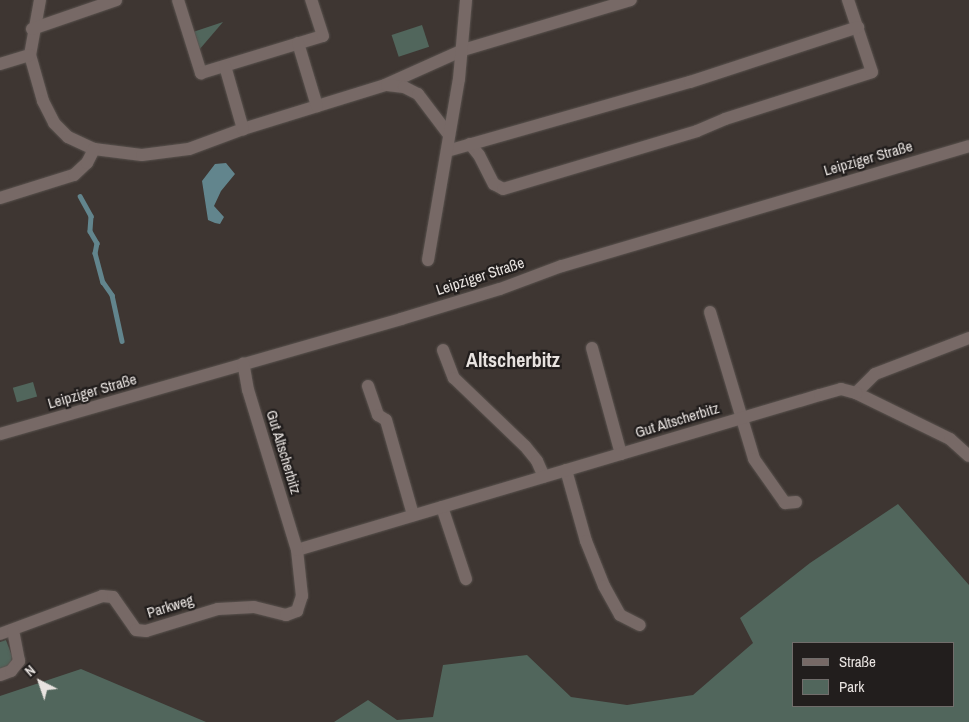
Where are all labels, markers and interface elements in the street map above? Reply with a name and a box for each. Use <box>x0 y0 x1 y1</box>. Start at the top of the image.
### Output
street label: Leipziger Straße <box>821 137 915 179</box>
street label: Leipziger Straße <box>434 253 526 299</box>
district label: Altscherbitz <box>466 347 560 371</box>
street label: Leipziger Straße <box>45 370 139 412</box>
street label: Gut Altscherbitz <box>633 399 721 441</box>
street label: Gut Altscherbitz <box>263 408 305 496</box>
street label: Parkweg <box>144 590 196 622</box>
legend <box>792 642 954 707</box>
text: Straße <box>839 651 876 672</box>
north arrow <box>15 657 65 707</box>
text: N <box>21 661 39 680</box>
text: Park <box>839 676 864 697</box>

